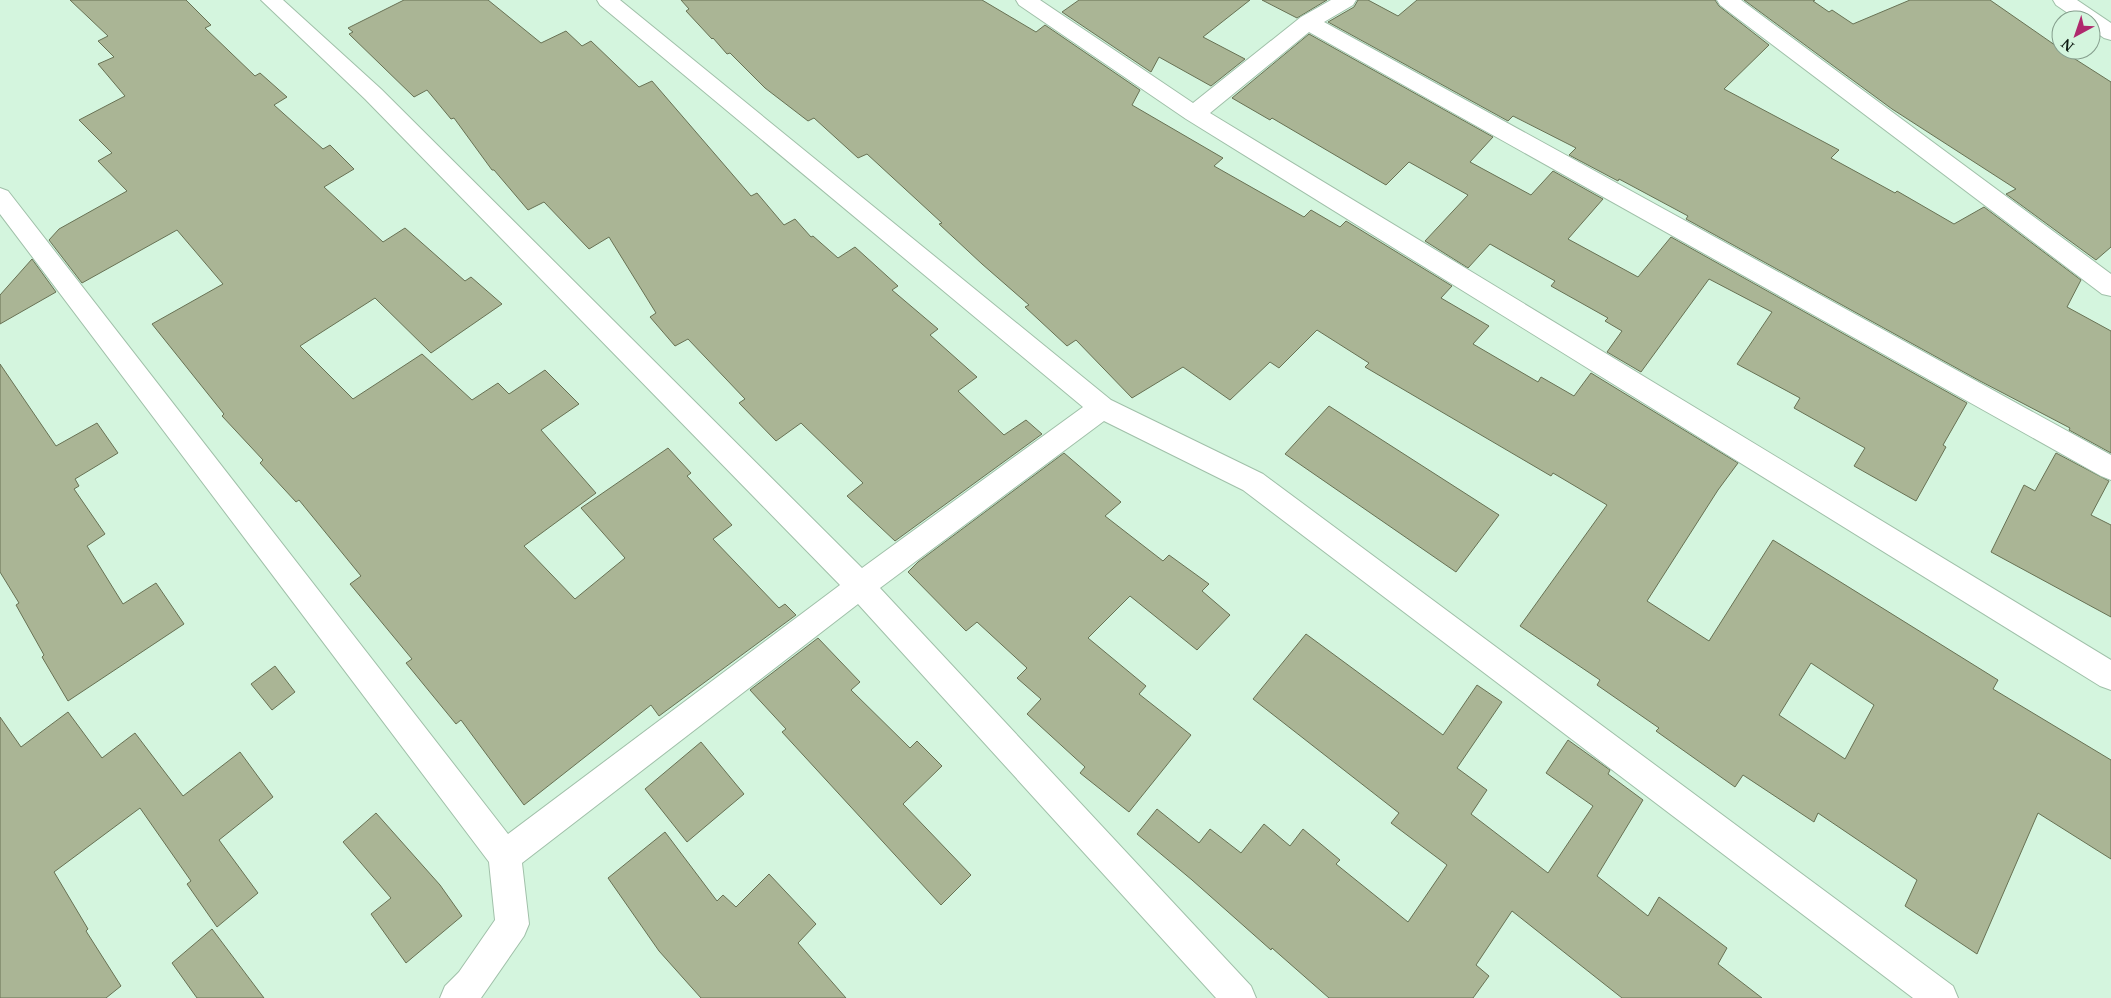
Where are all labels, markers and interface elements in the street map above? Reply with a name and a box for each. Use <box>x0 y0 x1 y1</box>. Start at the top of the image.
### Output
north arrow <box>2051 10 2101 60</box>
text: N <box>2057 35 2078 56</box>

